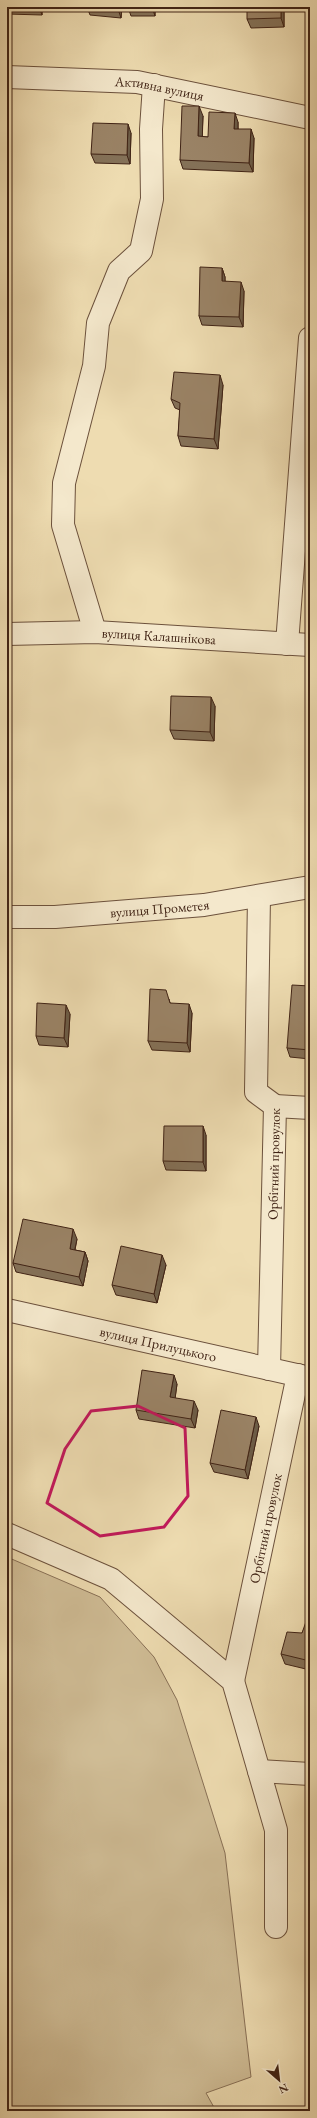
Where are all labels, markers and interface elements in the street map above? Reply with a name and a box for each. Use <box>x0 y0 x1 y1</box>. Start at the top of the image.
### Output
street label: Активна вулиця <box>113 72 205 105</box>
street label: вулиця Калашнікова <box>101 623 217 648</box>
street label: вулиця Прометея <box>109 895 211 922</box>
street label: Орбітний провулок <box>263 1108 284 1220</box>
street label: вулиця Прилуцького <box>98 1322 218 1366</box>
street label: Орбітний провулок <box>245 1472 286 1585</box>
north arrow <box>259 2060 299 2100</box>
text: N <box>276 2081 291 2097</box>

